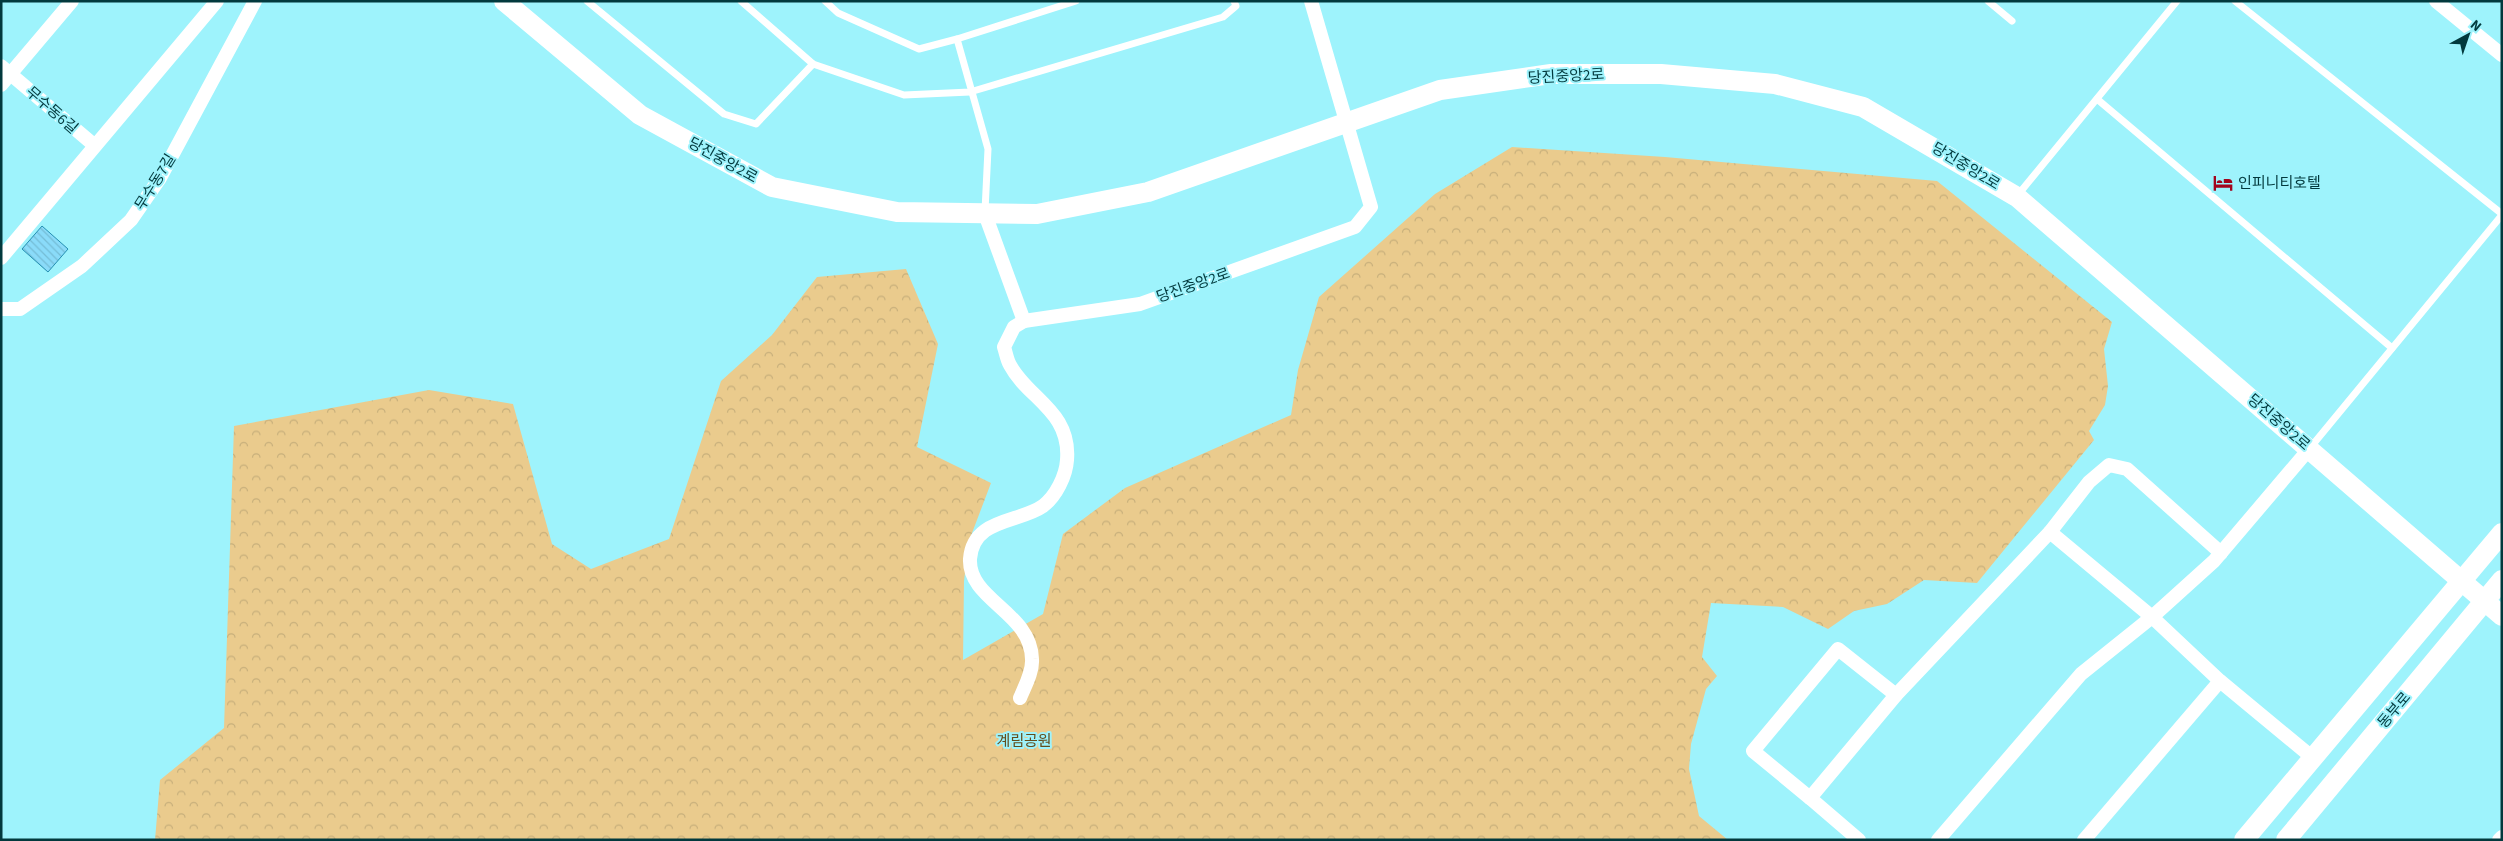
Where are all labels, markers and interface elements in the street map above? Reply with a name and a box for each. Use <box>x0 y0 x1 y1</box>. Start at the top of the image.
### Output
north arrow <box>2443 10 2493 60</box>
text: N <box>2466 15 2486 36</box>
street label: 당진중앙2로 <box>1527 64 1605 89</box>
street label: 무수동6길 <box>21 82 82 139</box>
street label: 당진중앙2로 <box>684 133 761 188</box>
street label: 당진중앙2로 <box>1928 138 2004 195</box>
street label: 무수동7길 <box>130 150 181 214</box>
hotel icon: 인피니티호텔 <box>2212 172 2234 194</box>
place label: 인피니티호텔 <box>2238 173 2321 194</box>
street label: 당진중앙2로 <box>1154 263 1233 308</box>
street label: 당진중앙2로 <box>2243 389 2314 455</box>
street label: 동부로 <box>2373 688 2416 733</box>
park label: 계림공원 <box>996 731 1052 752</box>

